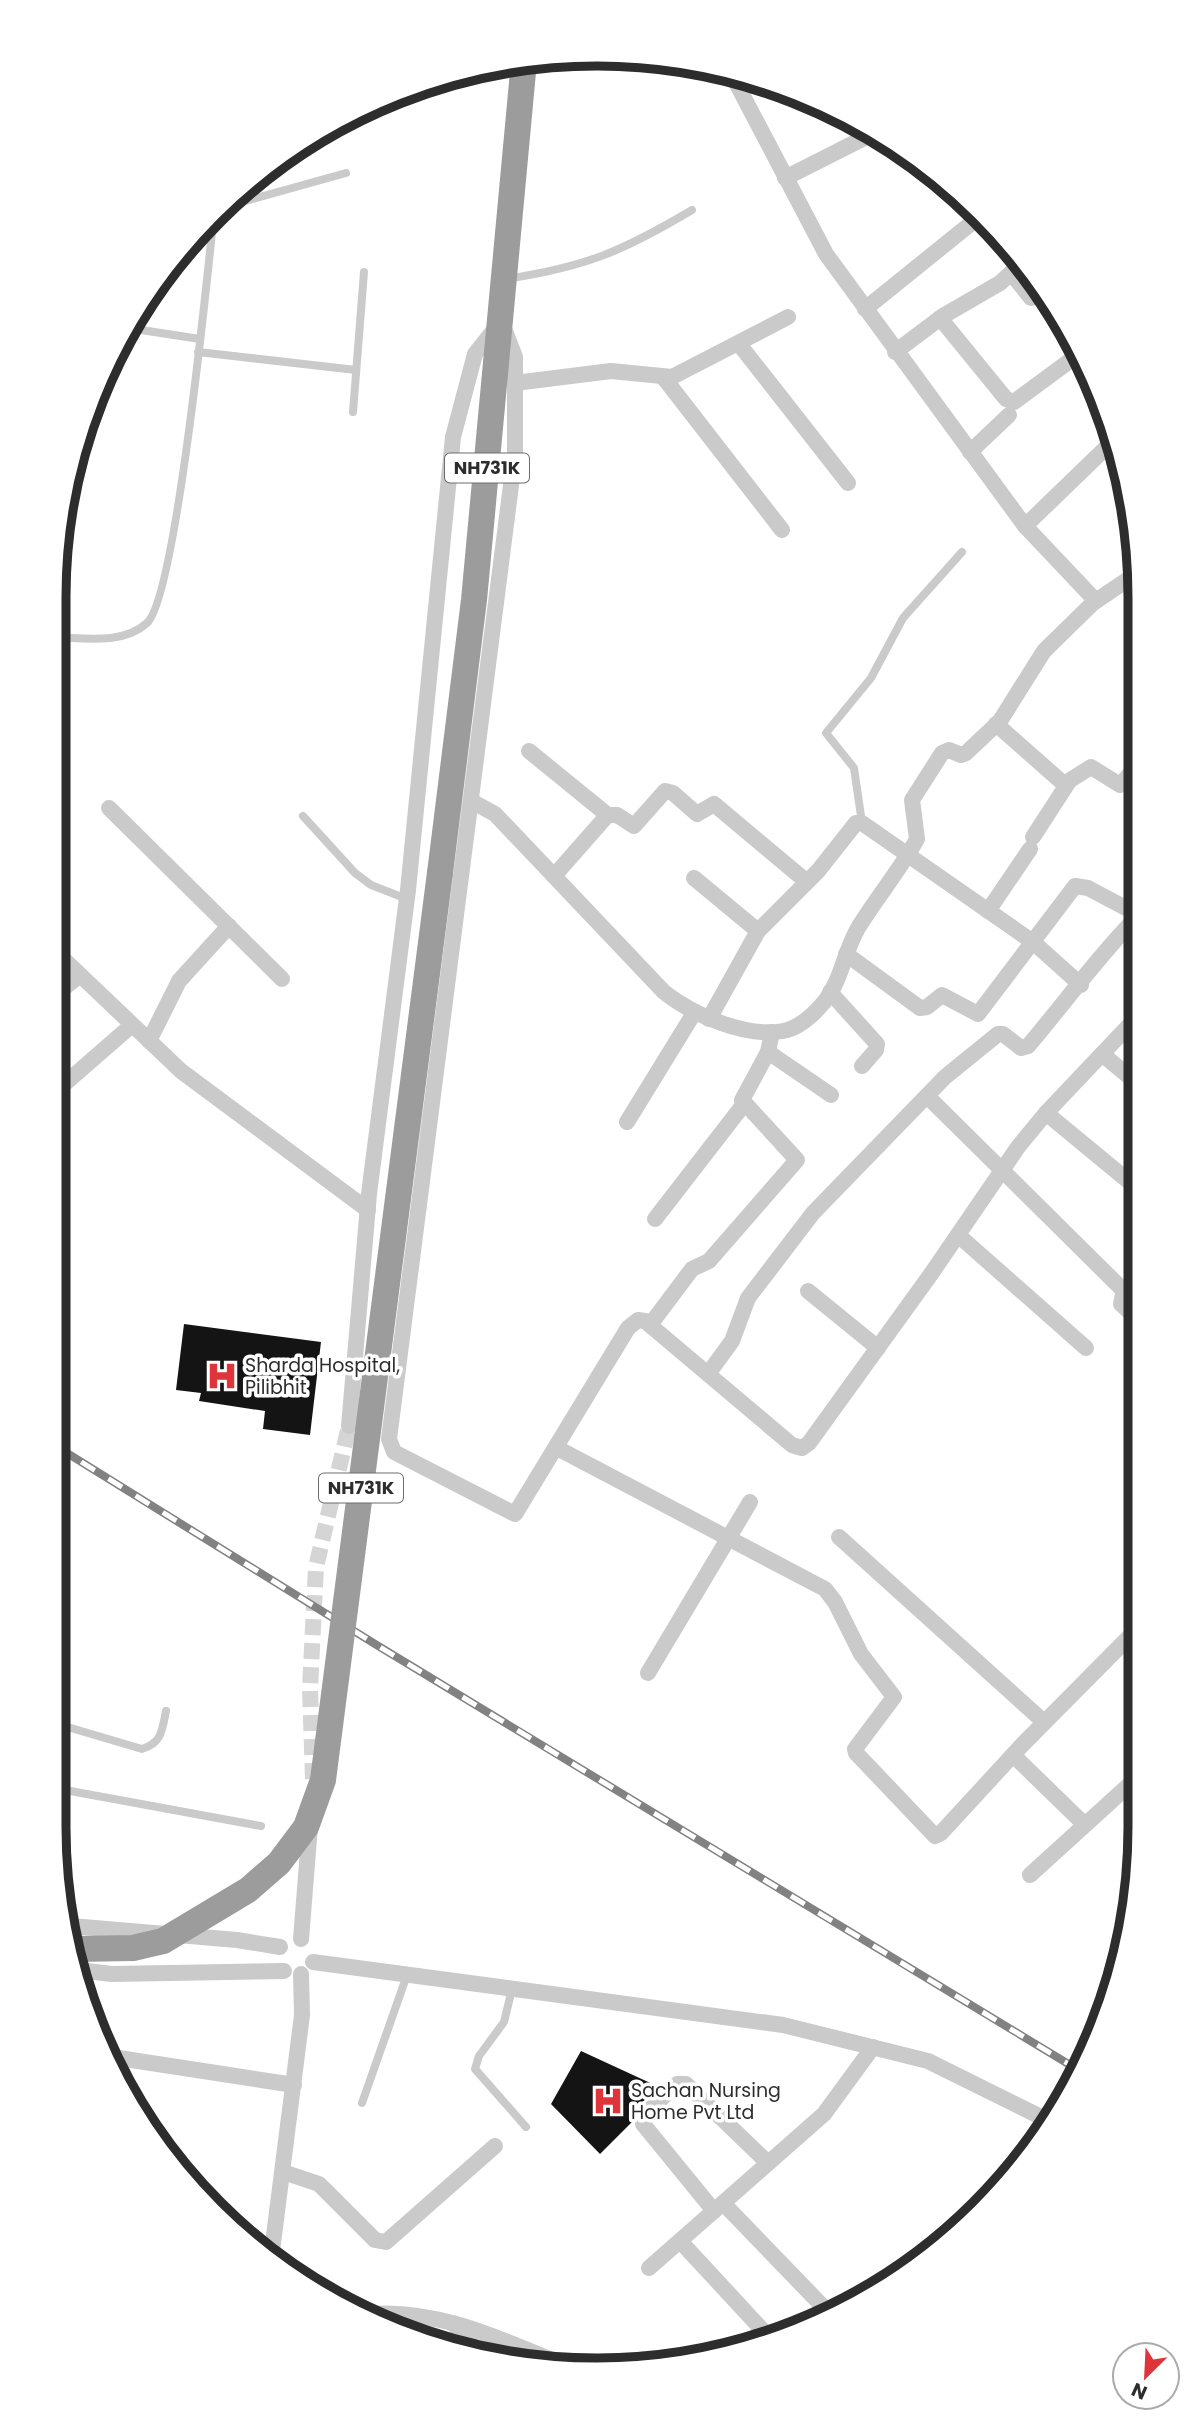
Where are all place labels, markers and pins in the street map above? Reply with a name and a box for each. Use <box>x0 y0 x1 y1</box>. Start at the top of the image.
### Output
place label: Sharda Hospital, Pilibhit <box>245 1352 400 1401</box>
hospital icon: Sharda Hospital, Pilibhit <box>205 1359 239 1393</box>
place label: Sachan Nursing Home Pvt Ltd <box>631 2077 781 2126</box>
hospital icon: Sachan Nursing Home Pvt Ltd <box>591 2084 625 2118</box>

